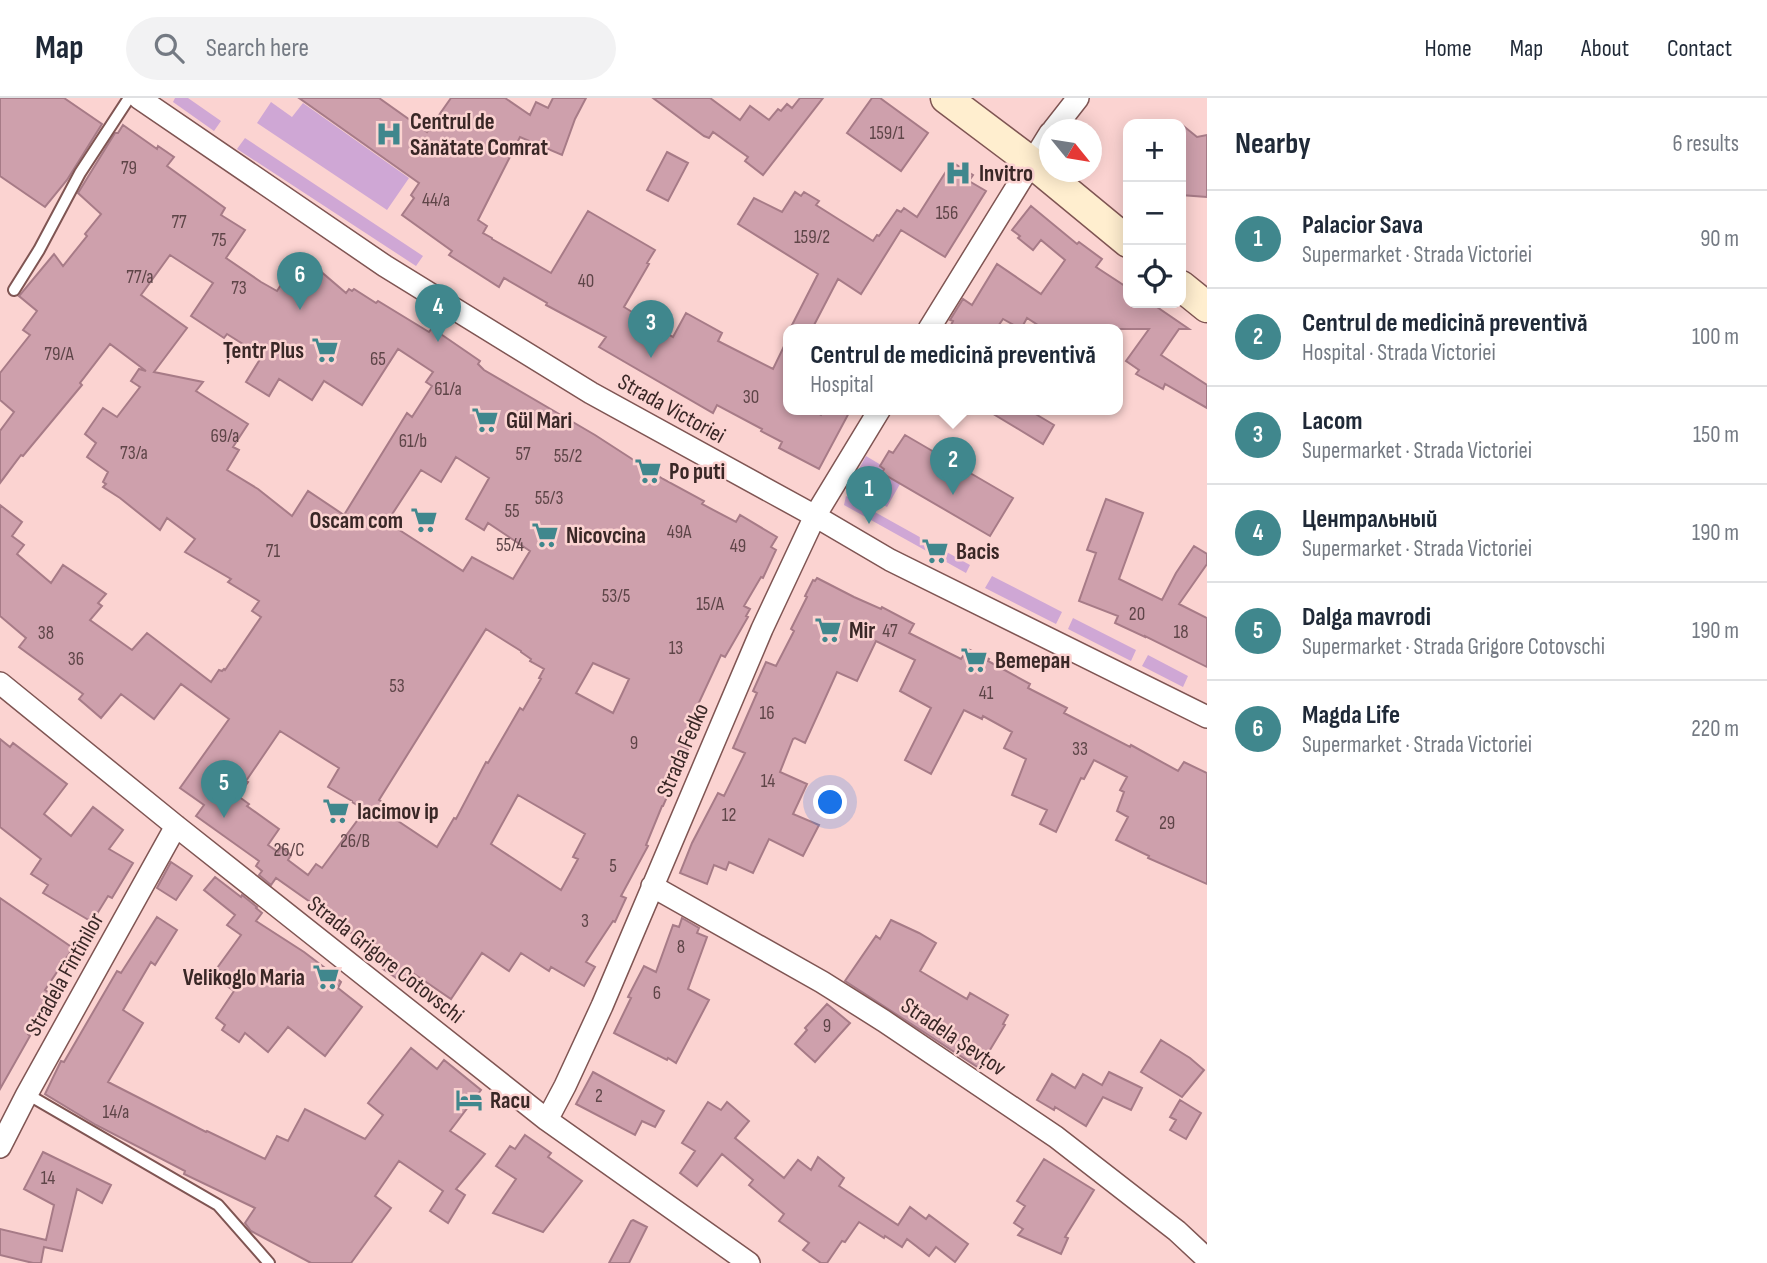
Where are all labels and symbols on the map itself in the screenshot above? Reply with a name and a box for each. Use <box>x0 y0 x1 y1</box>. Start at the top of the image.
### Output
place label: Centrul de Sănătate Comrat <box>410 108 548 162</box>
hospital icon: Centrul de Sănătate Comrat <box>374 119 404 149</box>
north arrow <box>1039 119 1102 182</box>
house number: 159/1 <box>870 122 905 145</box>
house number: 79 <box>121 157 137 180</box>
hospital icon: Invitro <box>943 158 973 188</box>
place label: Invitro <box>979 160 1033 188</box>
house number: 44/a <box>422 189 450 212</box>
house number: 156 <box>936 202 958 225</box>
house number: 77 <box>171 211 187 234</box>
house number: 159/2 <box>794 226 830 249</box>
house number: 75 <box>211 229 227 252</box>
pin: 6 <box>277 252 323 310</box>
house number: 77/a <box>126 266 154 289</box>
house number: 40 <box>578 270 594 293</box>
house number: 73 <box>231 277 247 300</box>
pin: 4 <box>415 284 461 342</box>
pin: 3 <box>628 300 674 358</box>
supermarket icon: Țentr Plus <box>310 335 340 365</box>
place label: Țentr Plus <box>223 337 304 365</box>
house number: 79/A <box>44 343 75 366</box>
house number: 65 <box>370 348 386 371</box>
street label: Strada Victoriei <box>613 368 730 450</box>
house number: 61/a <box>434 378 462 401</box>
house number: 30 <box>743 386 759 409</box>
supermarket icon: Gül Mari <box>470 405 500 435</box>
place label: Gül Mari <box>506 407 572 435</box>
house number: 69/a <box>211 425 239 448</box>
house number: 61/b <box>399 430 427 453</box>
pin: 2 <box>930 437 976 495</box>
house number: 73/a <box>120 442 148 465</box>
house number: 57 <box>515 443 531 466</box>
house number: 55/2 <box>554 445 582 468</box>
supermarket icon: Po puti <box>633 456 663 486</box>
place label: Po puti <box>669 458 725 486</box>
pin: 1 <box>846 466 892 524</box>
house number: 55/3 <box>535 487 563 510</box>
house number: 55 <box>504 500 520 523</box>
supermarket icon: Oscam com <box>409 505 439 535</box>
place label: Oscam com <box>310 507 403 535</box>
supermarket icon: Nicovcina <box>530 520 560 550</box>
house number: 49A <box>667 521 692 544</box>
place label: Nicovcina <box>566 522 646 550</box>
house number: 55/4 <box>496 534 524 557</box>
house number: 49 <box>730 535 746 558</box>
supermarket icon: Bacis <box>920 536 950 566</box>
place label: Bacis <box>956 538 1000 566</box>
house number: 71 <box>266 540 281 563</box>
house number: 53/5 <box>602 585 630 608</box>
house number: 15/A <box>696 593 725 616</box>
house number: 20 <box>1129 603 1145 626</box>
supermarket icon: Mir <box>813 615 843 645</box>
place label: Mir <box>849 617 875 645</box>
house number: 47 <box>882 620 898 643</box>
house number: 18 <box>1174 621 1188 644</box>
house number: 38 <box>38 622 54 645</box>
house number: 13 <box>669 637 683 660</box>
supermarket icon: Ветеран <box>959 645 989 675</box>
place label: Ветеран <box>995 647 1070 675</box>
house number: 36 <box>68 648 84 671</box>
house number: 53 <box>389 675 405 698</box>
house number: 41 <box>979 682 994 705</box>
street label: Strada Fedko <box>651 699 715 802</box>
house number: 16 <box>760 702 774 725</box>
house number: 9 <box>630 732 638 755</box>
house number: 33 <box>1072 738 1088 761</box>
pin: 5 <box>201 760 247 818</box>
house number: 14 <box>761 770 775 793</box>
your location <box>813 785 847 819</box>
supermarket icon: Iacimov ip <box>321 796 351 826</box>
place label: Iacimov ip <box>357 798 439 826</box>
house number: 12 <box>722 804 736 827</box>
house number: 29 <box>1159 812 1175 835</box>
house number: 26/B <box>340 830 370 853</box>
house number: 26/C <box>274 839 304 862</box>
house number: 5 <box>609 855 617 878</box>
street label: Strada Grigore Cotovschi <box>301 890 469 1030</box>
street label: Stradela Fîntînilor <box>19 908 110 1041</box>
house number: 3 <box>581 910 589 933</box>
house number: 8 <box>677 936 685 959</box>
supermarket icon: Velikoglo Maria <box>311 962 341 992</box>
place label: Velikoglo Maria <box>183 964 305 992</box>
house number: 6 <box>653 982 661 1005</box>
street label: Stradela Șevțov <box>896 991 1011 1082</box>
house number: 9 <box>823 1015 831 1038</box>
hotel icon: Racu <box>454 1085 484 1115</box>
house number: 2 <box>595 1085 603 1108</box>
place label: Racu <box>490 1087 530 1115</box>
house number: 14/a <box>103 1101 129 1124</box>
house number: 14 <box>41 1167 55 1190</box>

